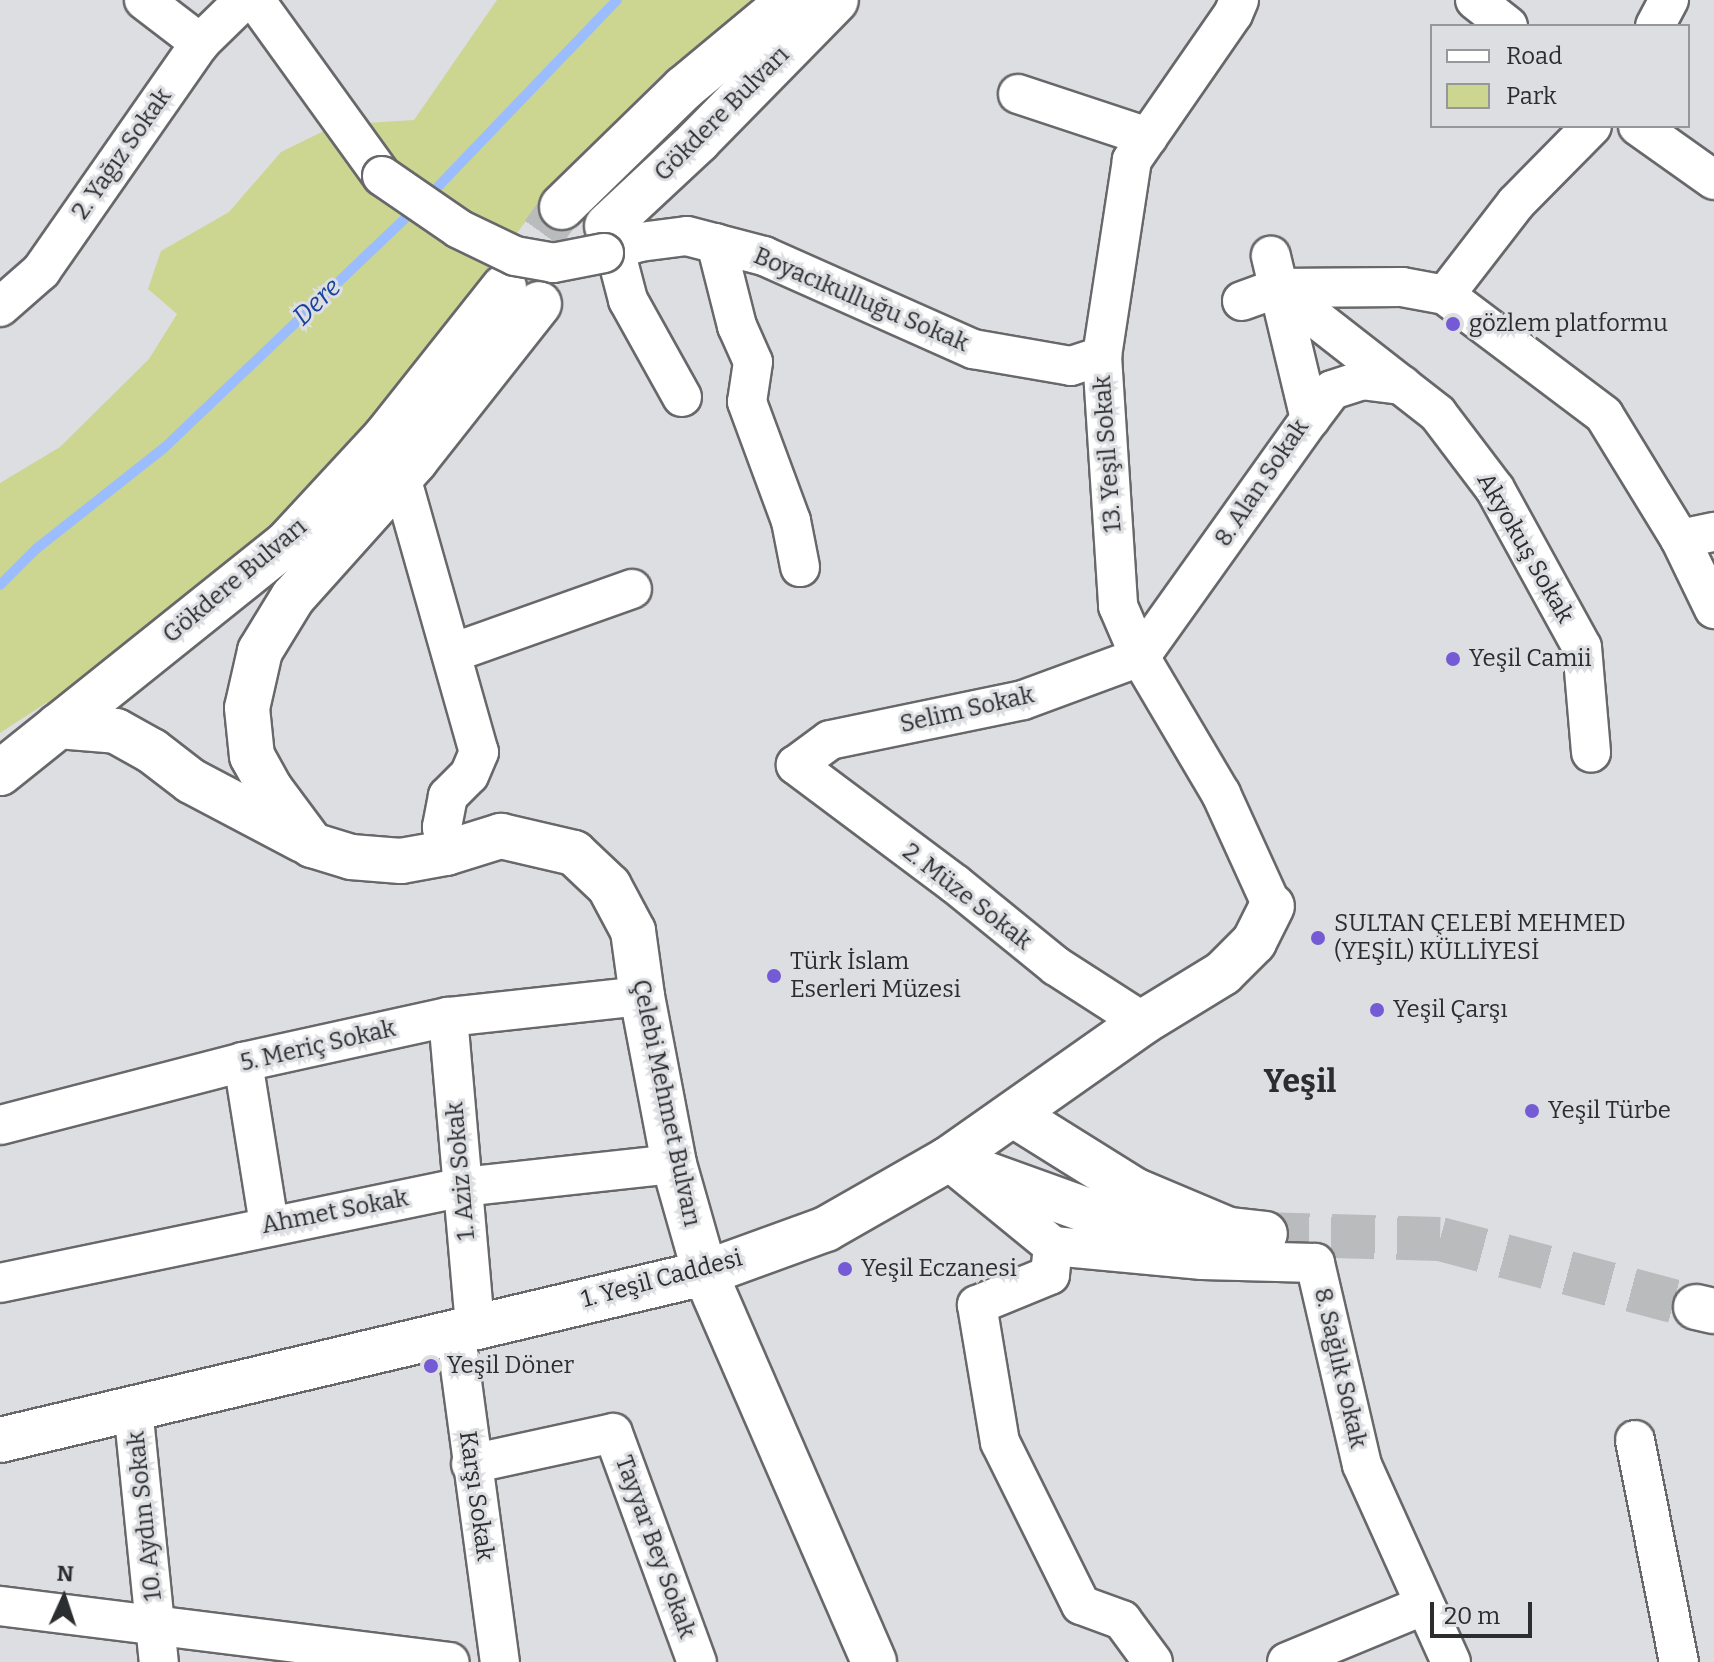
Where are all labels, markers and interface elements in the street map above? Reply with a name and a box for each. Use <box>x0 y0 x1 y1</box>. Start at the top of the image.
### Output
legend <box>1430 24 1690 128</box>
street label: Gökdere Bulvarı <box>649 41 795 187</box>
text: Road <box>1506 42 1562 70</box>
text: Park <box>1506 82 1557 110</box>
street label: 2. Yağız Sokak <box>66 83 178 225</box>
street label: Boyacıkulluğu Sokak <box>749 242 973 358</box>
water label: Dere <box>287 272 347 332</box>
place label: gözlem platformu <box>1469 310 1668 338</box>
marker: gözlem platformu <box>1444 315 1462 333</box>
street label: 13. Yeşil Sokak <box>1088 375 1128 533</box>
street label: 8. Alan Sokak <box>1209 414 1315 552</box>
street label: Akyokuş Sokak <box>1470 468 1580 628</box>
street label: Gökdere Bulvarı <box>157 513 313 649</box>
place label: Yeşil Camii <box>1469 645 1592 673</box>
marker: Yeşil Camii <box>1444 650 1462 668</box>
street label: Selim Sokak <box>897 681 1037 739</box>
street label: 2. Müze Sokak <box>897 838 1037 956</box>
place label: SULTAN ÇELEBİ MEHMED (YEŞİL) KÜLLİYESİ <box>1334 910 1626 966</box>
marker: SULTAN ÇELEBİ MEHMED (YEŞİL) KÜLLİYESİ <box>1309 929 1327 947</box>
place label: Türk İslam Eserleri Müzesi <box>790 948 961 1004</box>
marker: Türk İslam Eserleri Müzesi <box>765 967 783 985</box>
street label: Çelebi Mehmet Bulvarı <box>626 977 706 1229</box>
place label: Yeşil Çarşı <box>1393 996 1508 1024</box>
marker: Yeşil Çarşı <box>1368 1001 1386 1019</box>
street label: 5. Meriç Sokak <box>238 1014 398 1078</box>
district label: Yeşil <box>1264 1062 1336 1100</box>
place label: Yeşil Türbe <box>1548 1097 1671 1125</box>
street label: 1. Aziz Sokak <box>441 1101 481 1241</box>
marker: Yeşil Türbe <box>1523 1102 1541 1120</box>
street label: Ahmet Sokak <box>259 1184 411 1240</box>
street label: 1. Yeşil Caddesi <box>578 1244 746 1314</box>
place label: Yeşil Eczanesi <box>861 1255 1017 1283</box>
marker: Yeşil Eczanesi <box>836 1260 854 1278</box>
street label: 8. Sağlık Sokak <box>1308 1285 1372 1451</box>
place label: Yeşil Döner <box>447 1352 574 1380</box>
marker: Yeşil Döner <box>422 1357 440 1375</box>
street label: Karşı Sokak <box>453 1429 499 1563</box>
street label: 10. Aydın Sokak <box>122 1430 168 1602</box>
street label: Tayyar Bey Sokak <box>609 1452 701 1642</box>
north arrow <box>24 1558 104 1638</box>
text: N <box>56 1560 74 1587</box>
scale bar <box>1434 1586 1536 1636</box>
text: 20 m <box>1444 1602 1500 1630</box>

